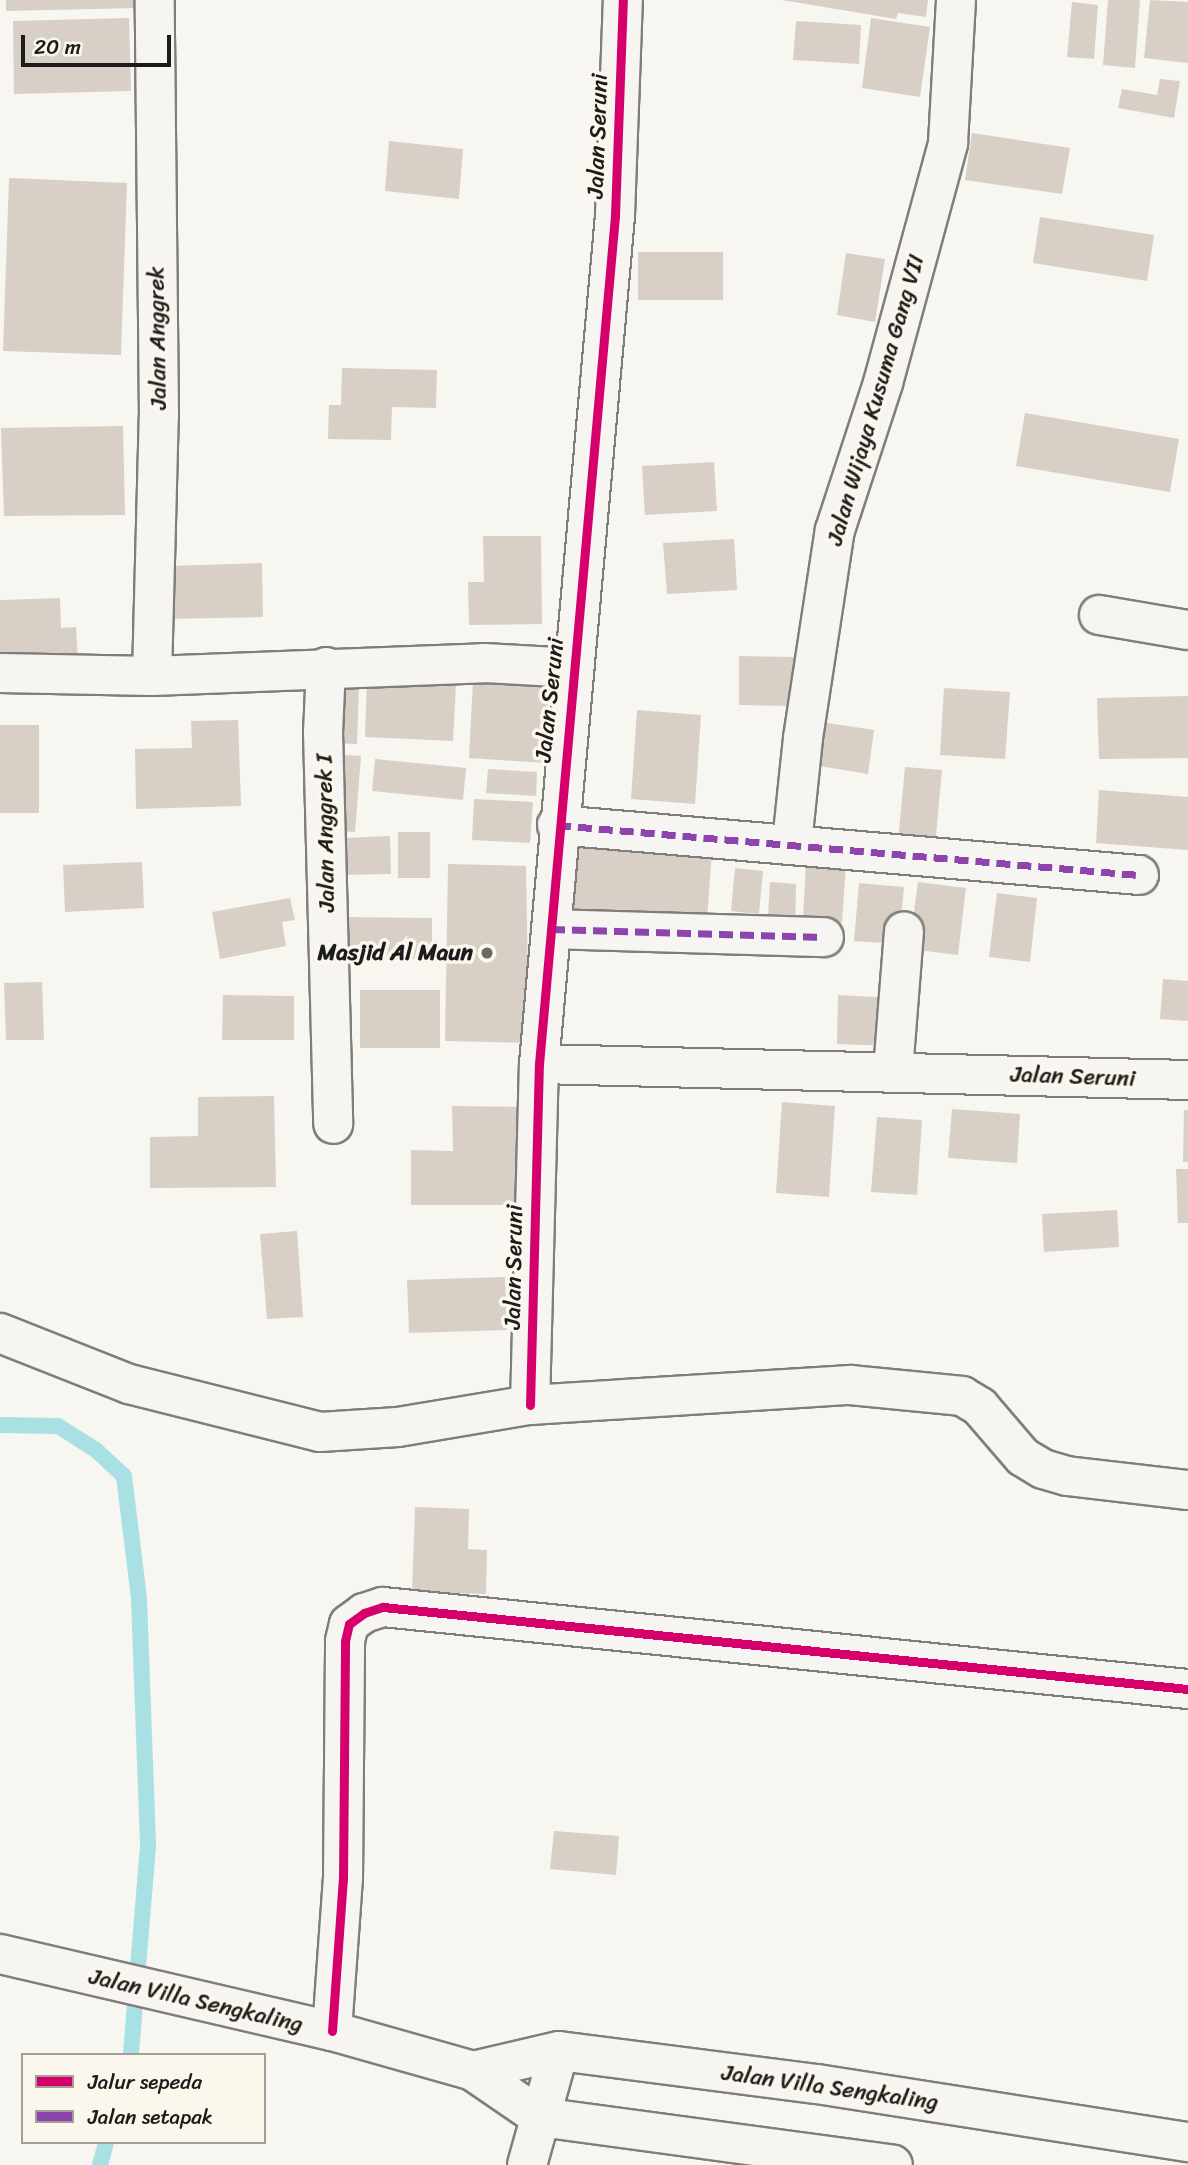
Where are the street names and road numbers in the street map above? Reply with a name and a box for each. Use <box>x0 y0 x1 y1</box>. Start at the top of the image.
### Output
street label: Jalan Seruni <box>582 73 614 199</box>
street label: Jalan Wijaya Kusuma Gang VII <box>821 251 931 549</box>
street label: Jalan Anggrek <box>143 266 173 410</box>
street label: Jalan Seruni <box>530 636 570 764</box>
street label: Jalan Anggrek I <box>311 754 341 912</box>
street label: Jalan Seruni <box>1010 1061 1136 1093</box>
street label: Jalan Seruni <box>499 1204 529 1330</box>
street label: Jalan Villa Sengkaling <box>86 1963 306 2039</box>
street label: Jalan Villa Sengkaling <box>719 2059 941 2117</box>

